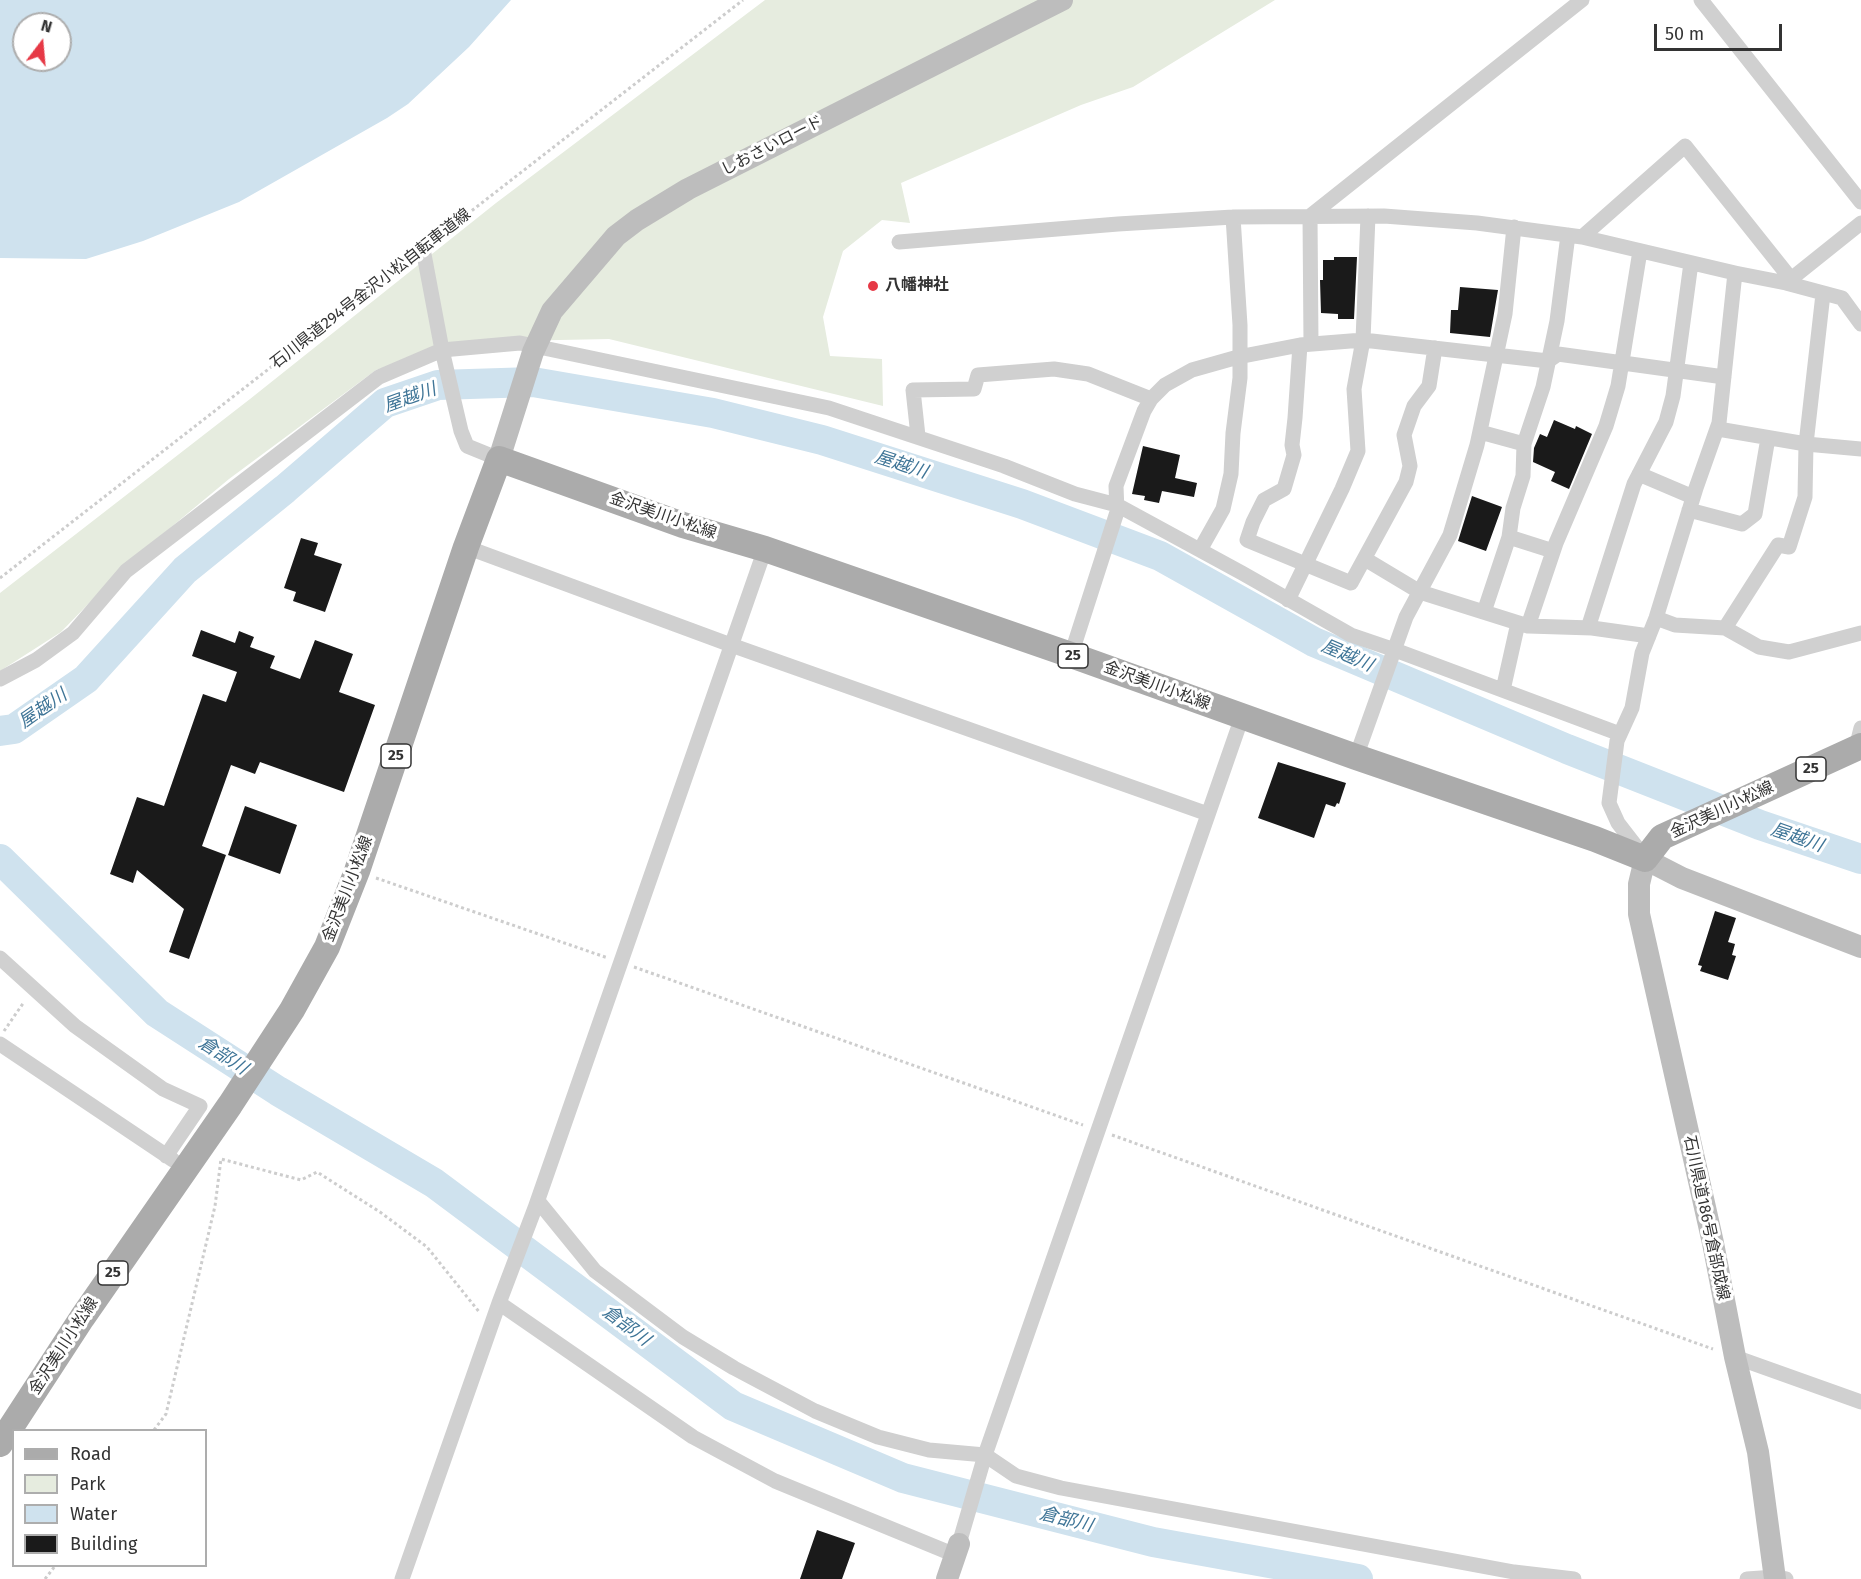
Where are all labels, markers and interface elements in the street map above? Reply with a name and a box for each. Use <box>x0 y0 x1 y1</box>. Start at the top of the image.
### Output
north arrow <box>12 12 72 72</box>
scale bar <box>1657 12 1784 50</box>
text: N <box>39 16 54 37</box>
text: 50 m <box>1665 23 1704 45</box>
street label: しおさいロード <box>718 112 826 180</box>
street label: 石川県道294号金沢小松自転車道線 <box>267 205 475 373</box>
place label: 八幡神社 <box>885 276 949 296</box>
marker: 八幡神社 <box>866 279 880 293</box>
water label: 屋越川 <box>381 379 439 417</box>
water label: 屋越川 <box>872 446 930 484</box>
street label: 金沢美川小松線 <box>607 489 719 543</box>
water label: 屋越川 <box>1318 636 1376 676</box>
road number: 25 <box>1058 644 1088 668</box>
street label: 金沢美川小松線 <box>1101 658 1213 714</box>
water label: 屋越川 <box>15 685 71 733</box>
road number: 25 <box>381 744 411 768</box>
road number: 25 <box>1796 757 1826 781</box>
street label: 金沢美川小松線 <box>1667 778 1777 842</box>
water label: 屋越川 <box>1768 819 1826 857</box>
street label: 金沢美川小松線 <box>319 833 377 945</box>
water label: 倉部川 <box>194 1032 252 1080</box>
street label: 石川県道186号倉部成線 <box>1679 1134 1733 1302</box>
road number: 25 <box>98 1261 128 1285</box>
street label: 金沢美川小松線 <box>25 1294 103 1398</box>
water label: 倉部川 <box>598 1301 654 1351</box>
legend <box>12 1429 207 1567</box>
text: Road <box>70 1443 112 1465</box>
text: Park <box>70 1473 105 1495</box>
text: Water <box>70 1503 117 1525</box>
water label: 倉部川 <box>1037 1503 1095 1537</box>
text: Building <box>70 1533 137 1555</box>

